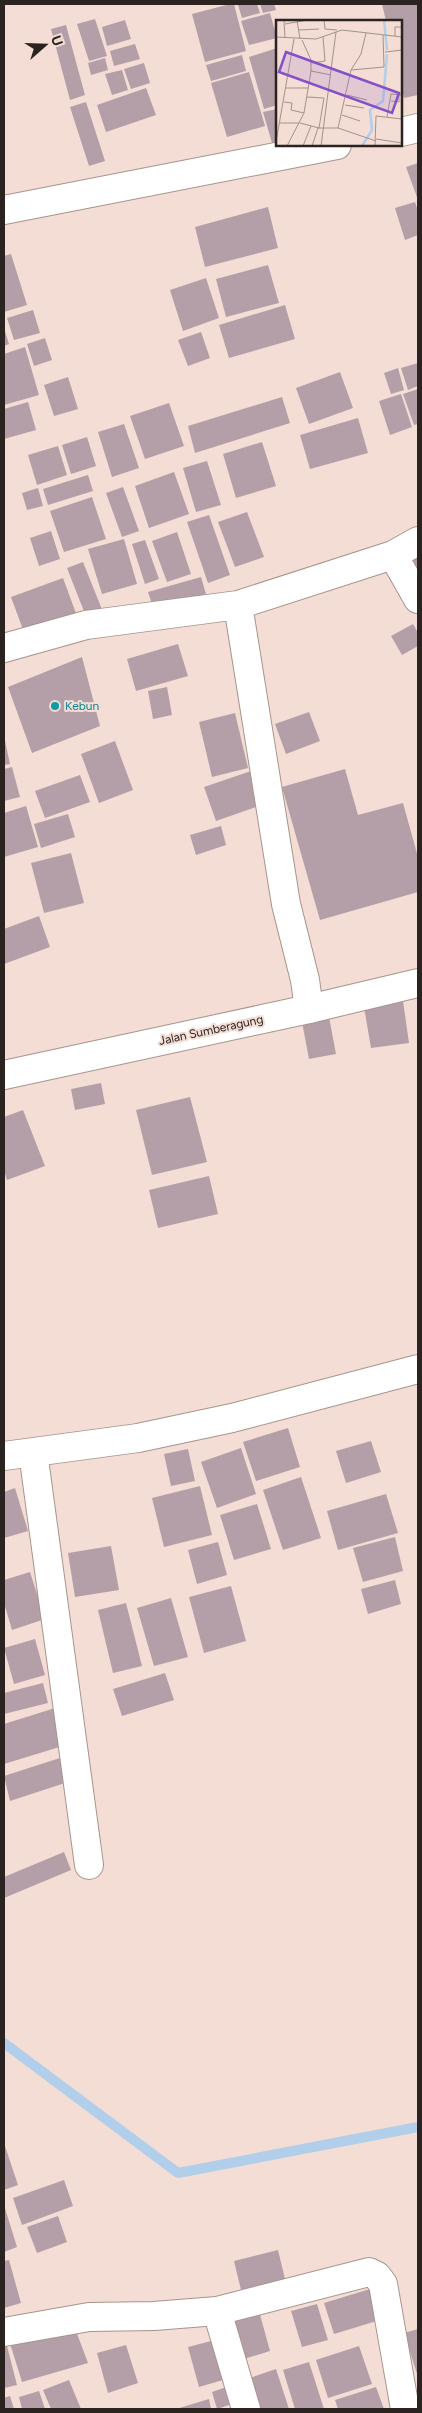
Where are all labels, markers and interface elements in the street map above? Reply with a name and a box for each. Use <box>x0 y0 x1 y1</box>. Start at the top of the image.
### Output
north arrow <box>20 20 70 70</box>
inset map <box>276 20 402 146</box>
text: U <box>47 33 66 48</box>
place label: Kebun <box>65 699 100 713</box>
marker: Kebun <box>49 700 61 712</box>
street label: Jalan Sumberagung <box>158 1012 264 1048</box>

